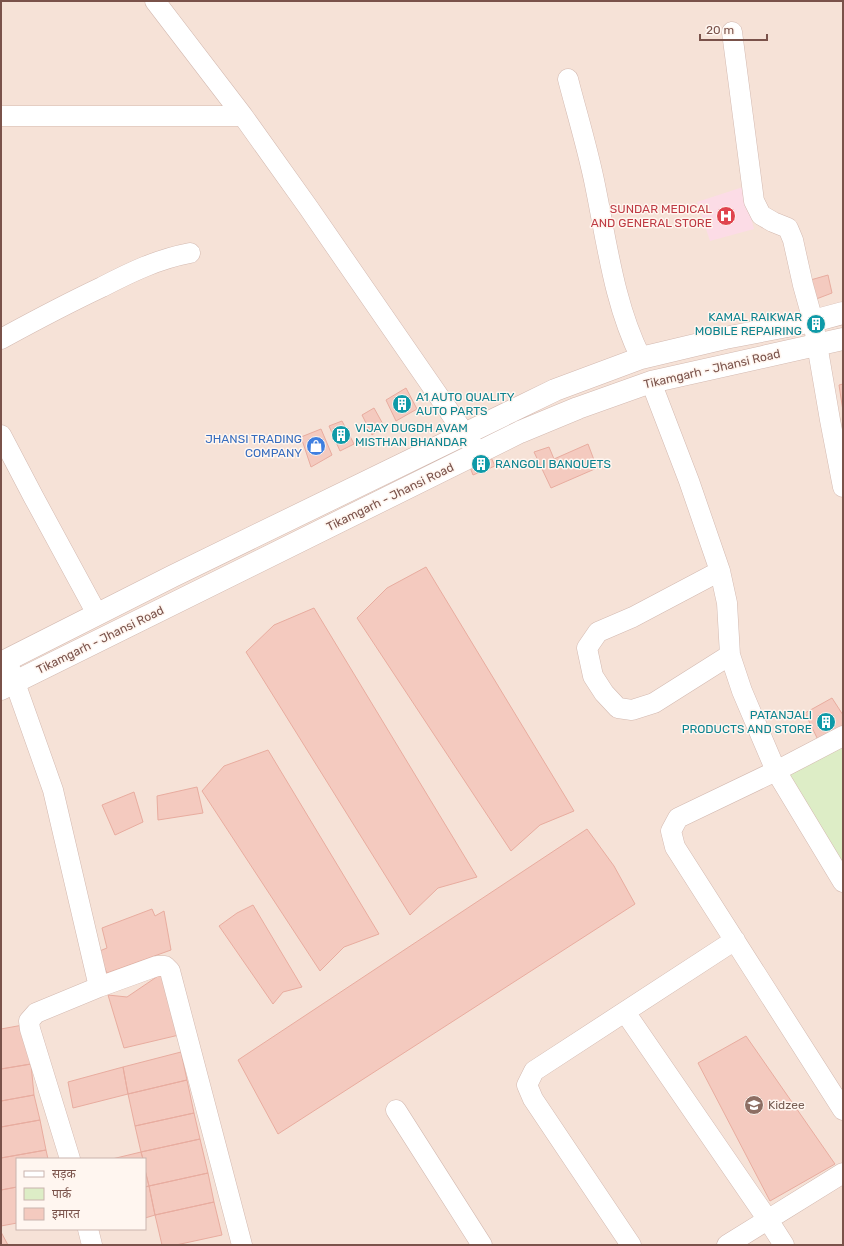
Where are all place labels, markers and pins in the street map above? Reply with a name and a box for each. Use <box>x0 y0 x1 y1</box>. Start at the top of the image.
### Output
place label: SUNDAR MEDICAL AND GENERAL STORE <box>591 202 712 230</box>
hospital icon: SUNDAR MEDICAL AND GENERAL STORE <box>715 205 737 227</box>
place label: KAMAL RAIKWAR MOBILE REPAIRING <box>695 310 802 338</box>
building icon: KAMAL RAIKWAR MOBILE REPAIRING <box>805 313 827 335</box>
place label: A1 AUTO QUALITY AUTO PARTS <box>416 390 515 418</box>
building icon: A1 AUTO QUALITY AUTO PARTS <box>391 393 413 415</box>
place label: VIJAY DUGDH AVAM MISTHAN BHANDAR <box>355 421 468 449</box>
building icon: VIJAY DUGDH AVAM MISTHAN BHANDAR <box>330 424 352 446</box>
place label: JHANSI TRADING COMPANY <box>205 432 302 460</box>
shop icon: JHANSI TRADING COMPANY <box>305 435 327 457</box>
building icon: RANGOLI BANQUETS <box>470 453 492 475</box>
place label: RANGOLI BANQUETS <box>495 457 611 471</box>
place label: PATANJALI PRODUCTS AND STORE <box>682 708 812 736</box>
building icon: PATANJALI PRODUCTS AND STORE <box>815 711 837 733</box>
school or university icon: Kidzee <box>743 1094 765 1116</box>
place label: Kidzee <box>768 1098 805 1112</box>

